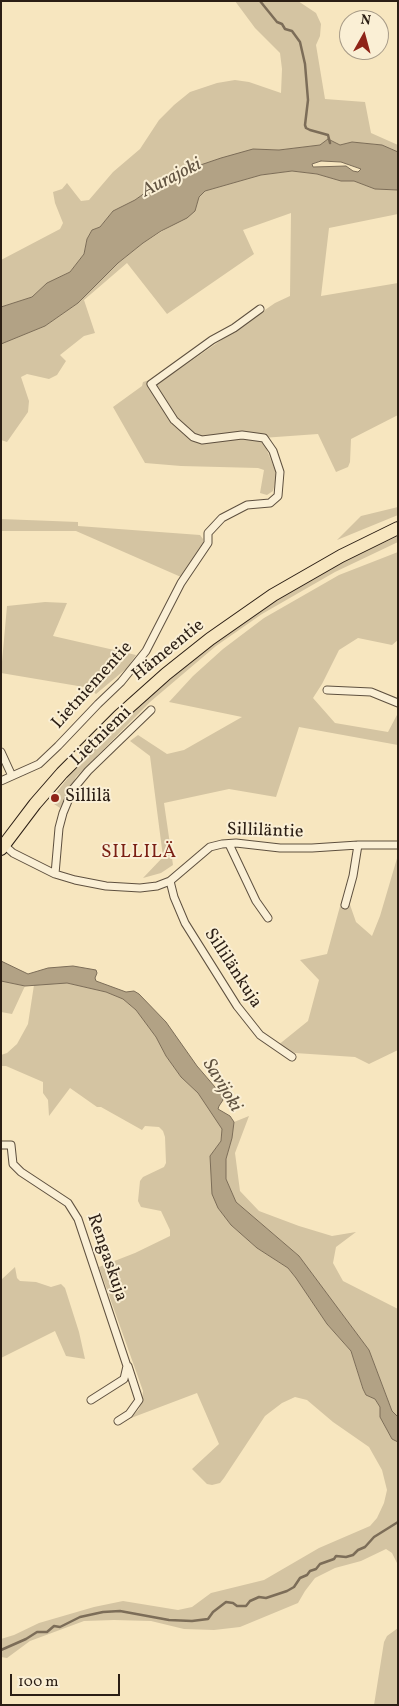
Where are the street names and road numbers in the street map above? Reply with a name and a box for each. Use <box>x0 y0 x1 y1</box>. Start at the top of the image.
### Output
street label: Hämeentie <box>129 615 209 687</box>
street label: Lietniementie <box>48 638 138 734</box>
street label: Lietniemi <box>67 703 137 771</box>
street label: Silliläntie <box>226 820 304 844</box>
street label: Sillilänkuja <box>198 925 266 1013</box>
street label: Rengaskuja <box>81 1211 131 1305</box>

